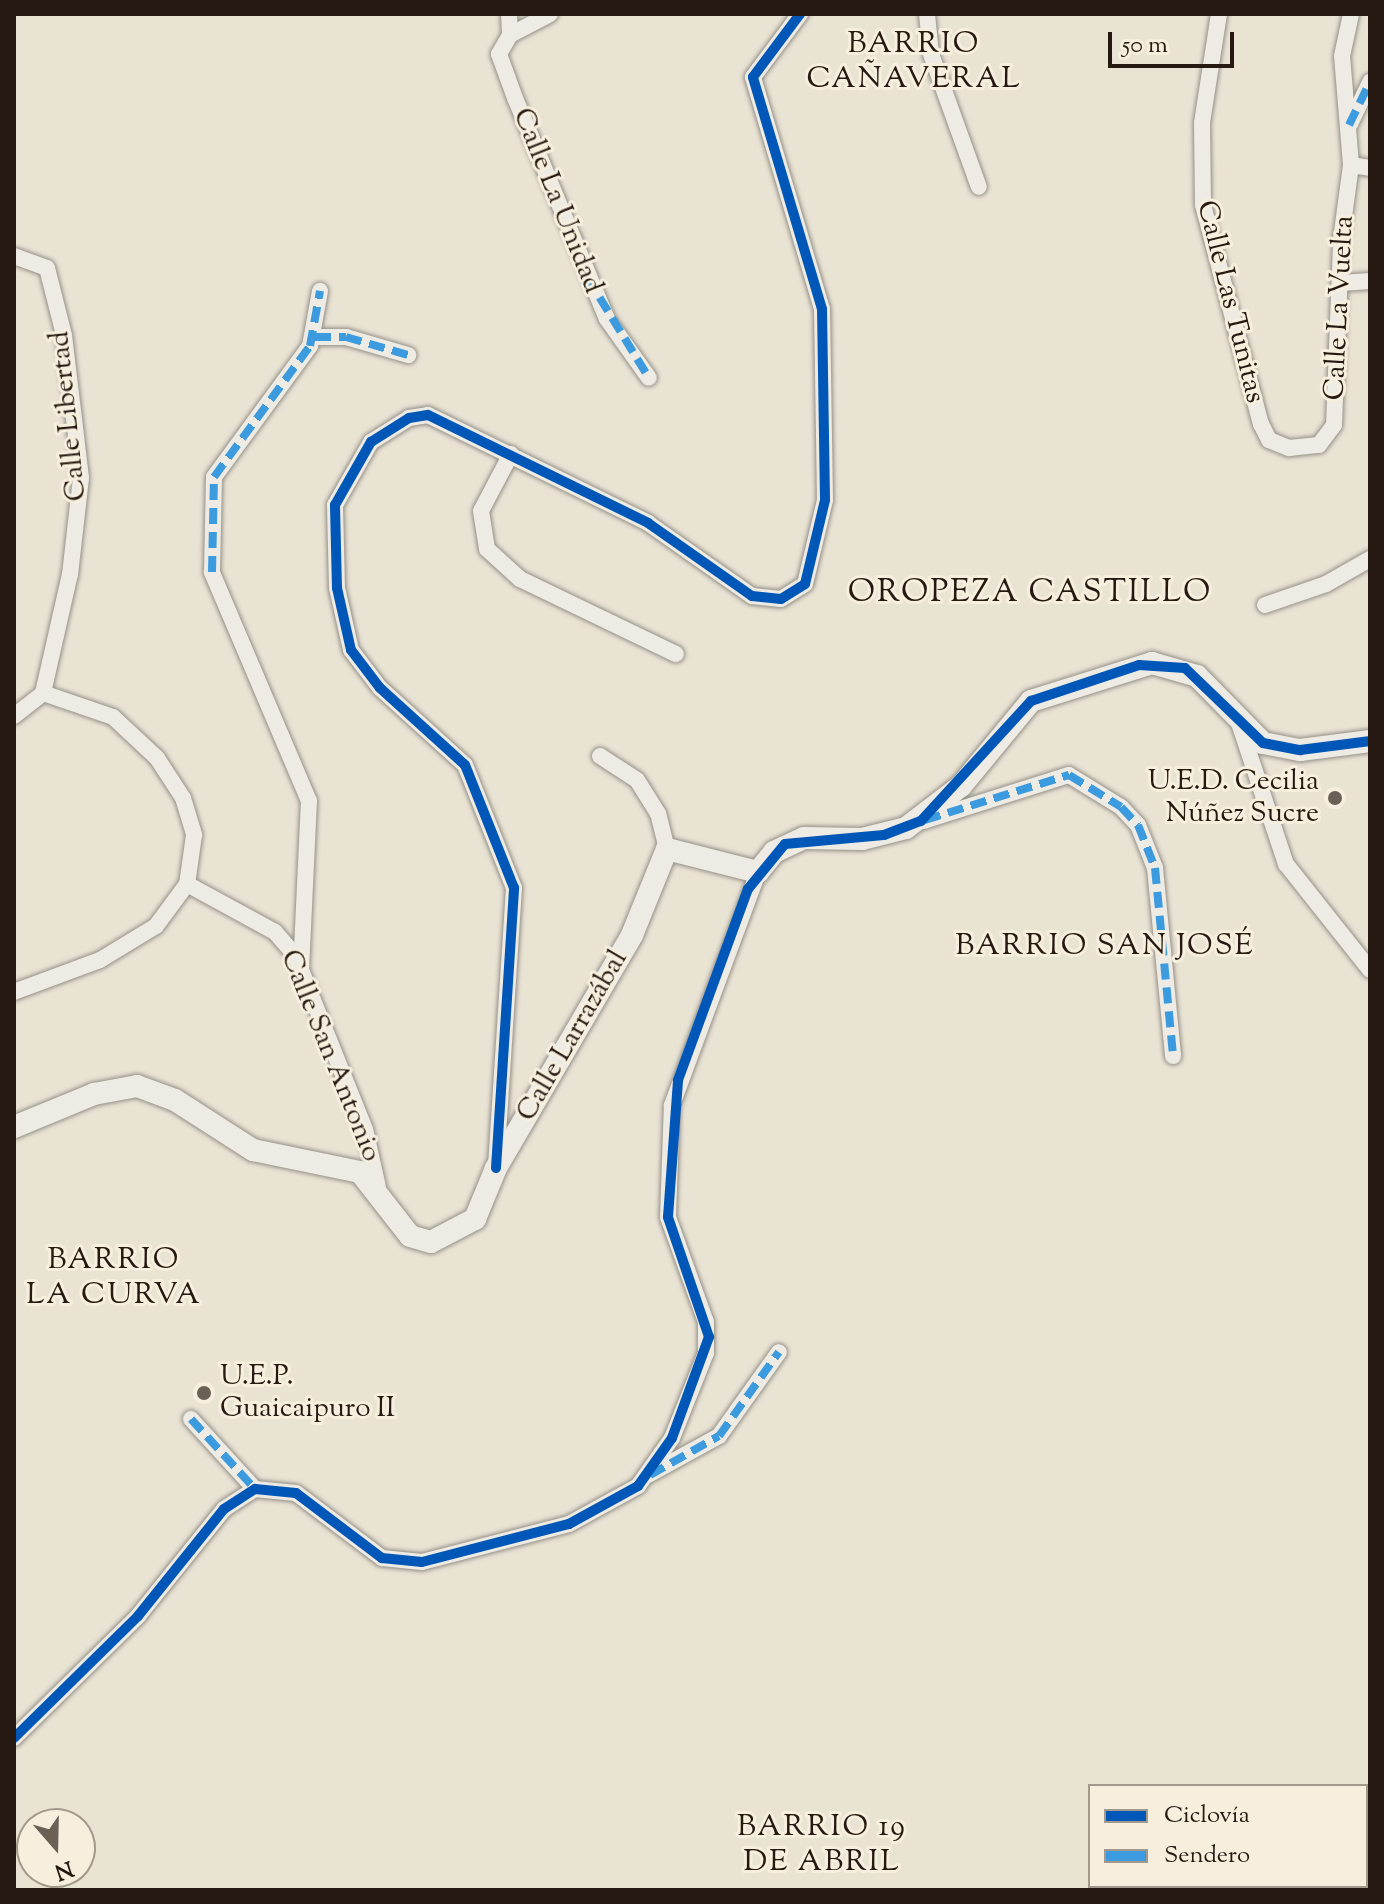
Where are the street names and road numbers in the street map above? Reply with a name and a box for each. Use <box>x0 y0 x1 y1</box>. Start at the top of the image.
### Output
street label: Calle La Unidad <box>505 104 609 298</box>
street label: Calle Las Tunitas <box>1189 197 1271 407</box>
street label: Calle La Vuelta <box>1318 215 1362 401</box>
street label: Calle Libertad <box>43 329 95 503</box>
street label: Calle Larrazábal <box>510 944 636 1128</box>
street label: Calle San Antonio <box>272 945 388 1167</box>

